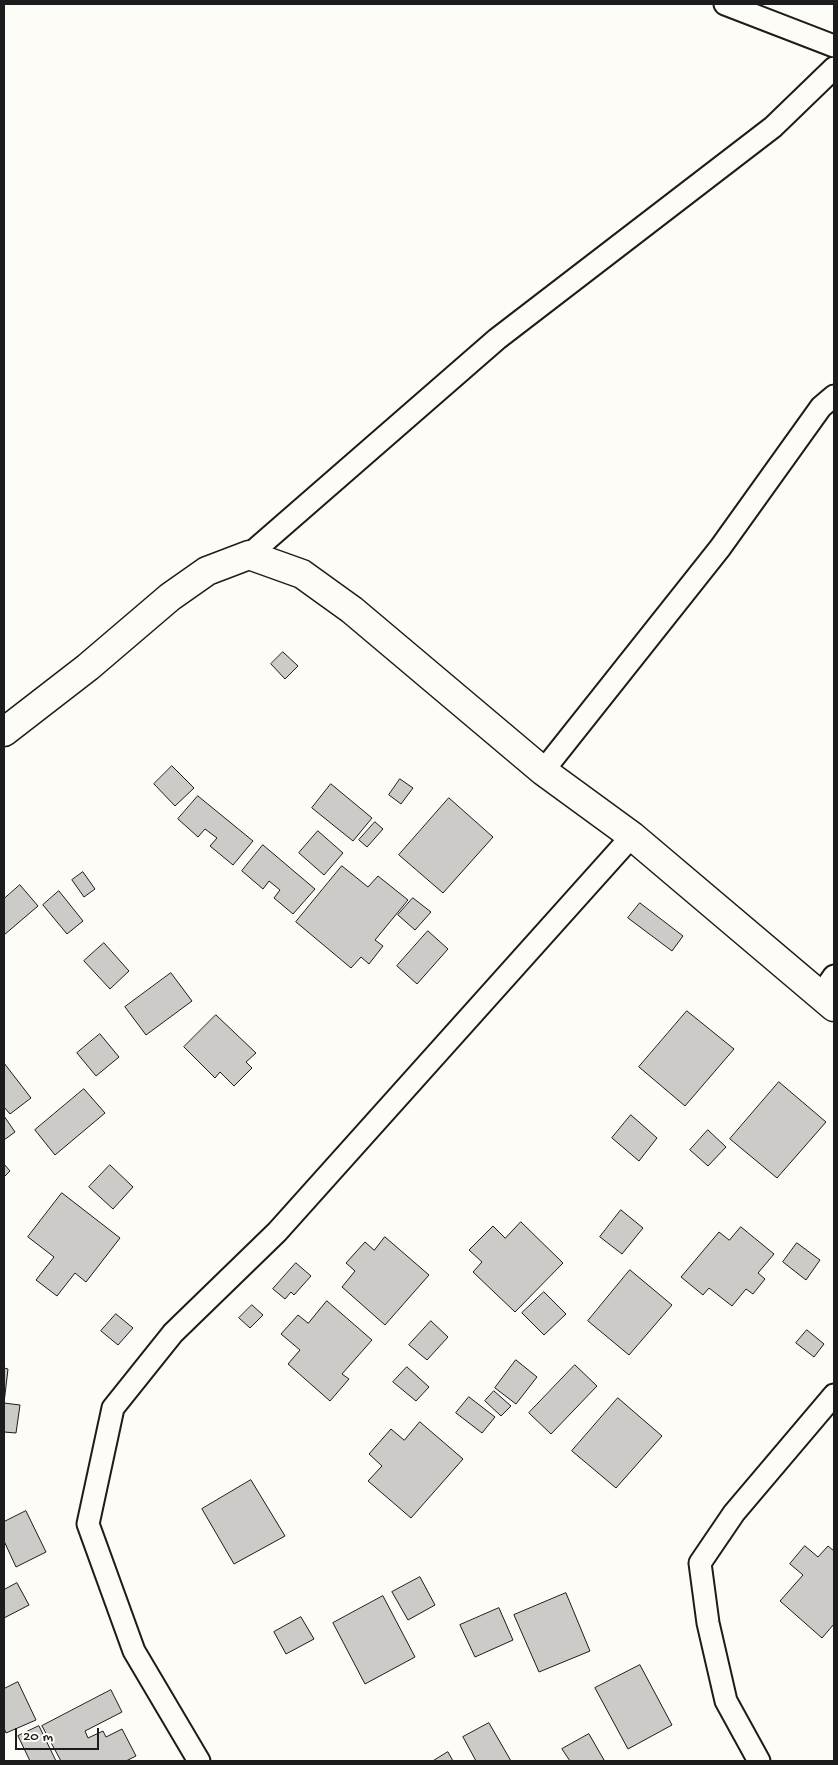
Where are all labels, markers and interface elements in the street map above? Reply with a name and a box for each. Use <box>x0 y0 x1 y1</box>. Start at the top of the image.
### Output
scale bar <box>18 1718 101 1750</box>
text: 20 m <box>23 1728 53 1746</box>

